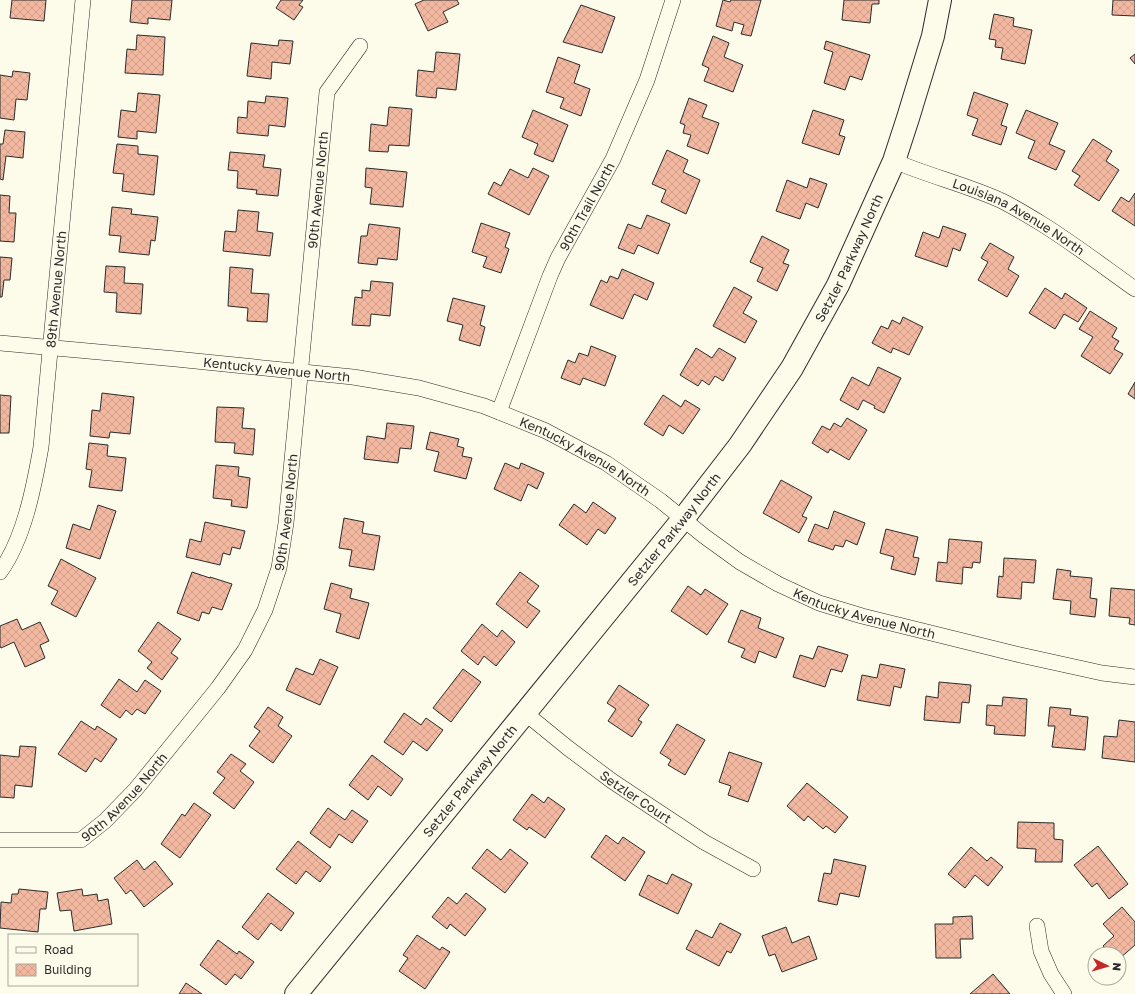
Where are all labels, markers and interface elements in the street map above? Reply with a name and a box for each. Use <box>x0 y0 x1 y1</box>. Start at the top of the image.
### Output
street label: 90th Avenue North <box>304 131 331 249</box>
street label: 90th Trail North <box>556 159 618 253</box>
street label: Louisiana Avenue North <box>951 175 1088 258</box>
street label: Setzler Parkway North <box>811 191 886 325</box>
street label: 89th Avenue North <box>42 230 69 349</box>
street label: Kentucky Avenue North <box>202 354 351 385</box>
street label: Kentucky Avenue North <box>517 413 653 499</box>
street label: 90th Avenue North <box>271 453 301 572</box>
street label: Setzler Parkway North <box>624 469 724 589</box>
street label: Kentucky Avenue North <box>791 584 937 642</box>
street label: Setzler Parkway North <box>419 721 520 840</box>
street label: 90th Avenue North <box>78 749 170 845</box>
street label: Setzler Court <box>597 767 675 826</box>
legend <box>8 934 138 986</box>
text: Road <box>44 942 73 957</box>
north arrow <box>1087 946 1127 986</box>
text: Building <box>44 962 92 977</box>
text: N <box>1111 962 1124 972</box>

